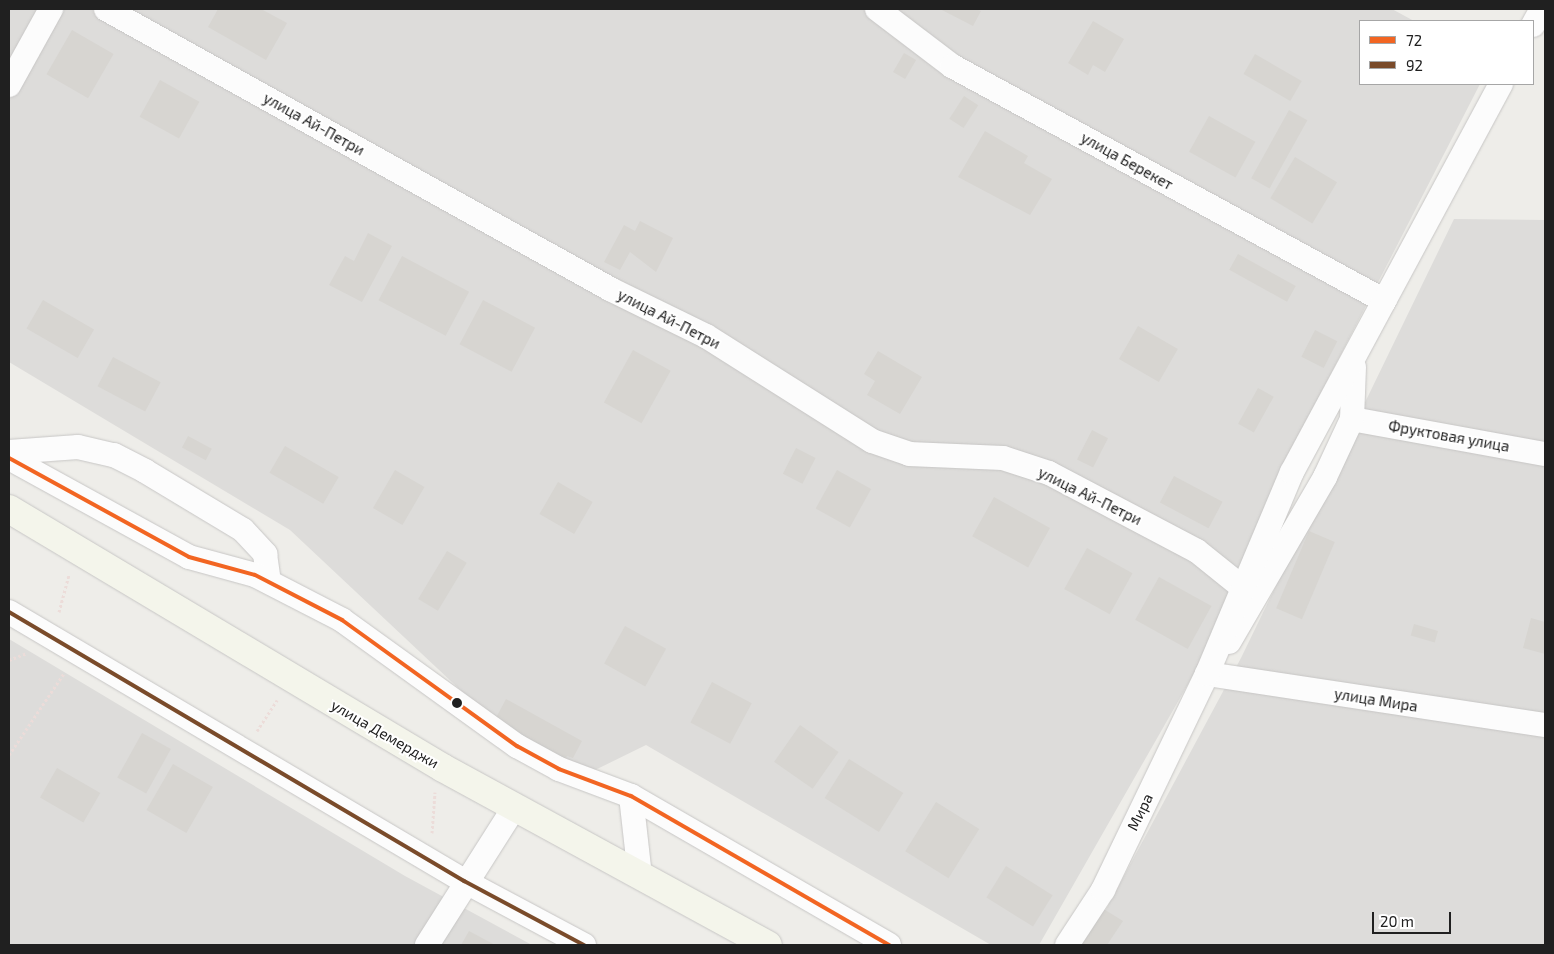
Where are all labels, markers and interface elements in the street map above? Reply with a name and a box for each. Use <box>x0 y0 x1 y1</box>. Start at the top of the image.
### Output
legend <box>1359 20 1534 85</box>
text: 72 <box>1406 31 1422 49</box>
text: 92 <box>1406 56 1423 74</box>
street label: улица Ай-Петри <box>260 89 368 159</box>
street label: улица Берекет <box>1078 128 1176 194</box>
street label: улица Ай-Петри <box>615 285 723 353</box>
street label: Фруктовая улица <box>1387 416 1511 456</box>
street label: улица Ай-Петри <box>1035 463 1145 529</box>
street label: улица Мира <box>1333 685 1419 715</box>
street label: улица Демерджи <box>328 696 442 772</box>
unlabelled marker <box>452 698 462 708</box>
street label: Мира <box>1123 791 1157 833</box>
scale bar <box>1374 902 1453 934</box>
text: 20 m <box>1380 912 1414 930</box>

